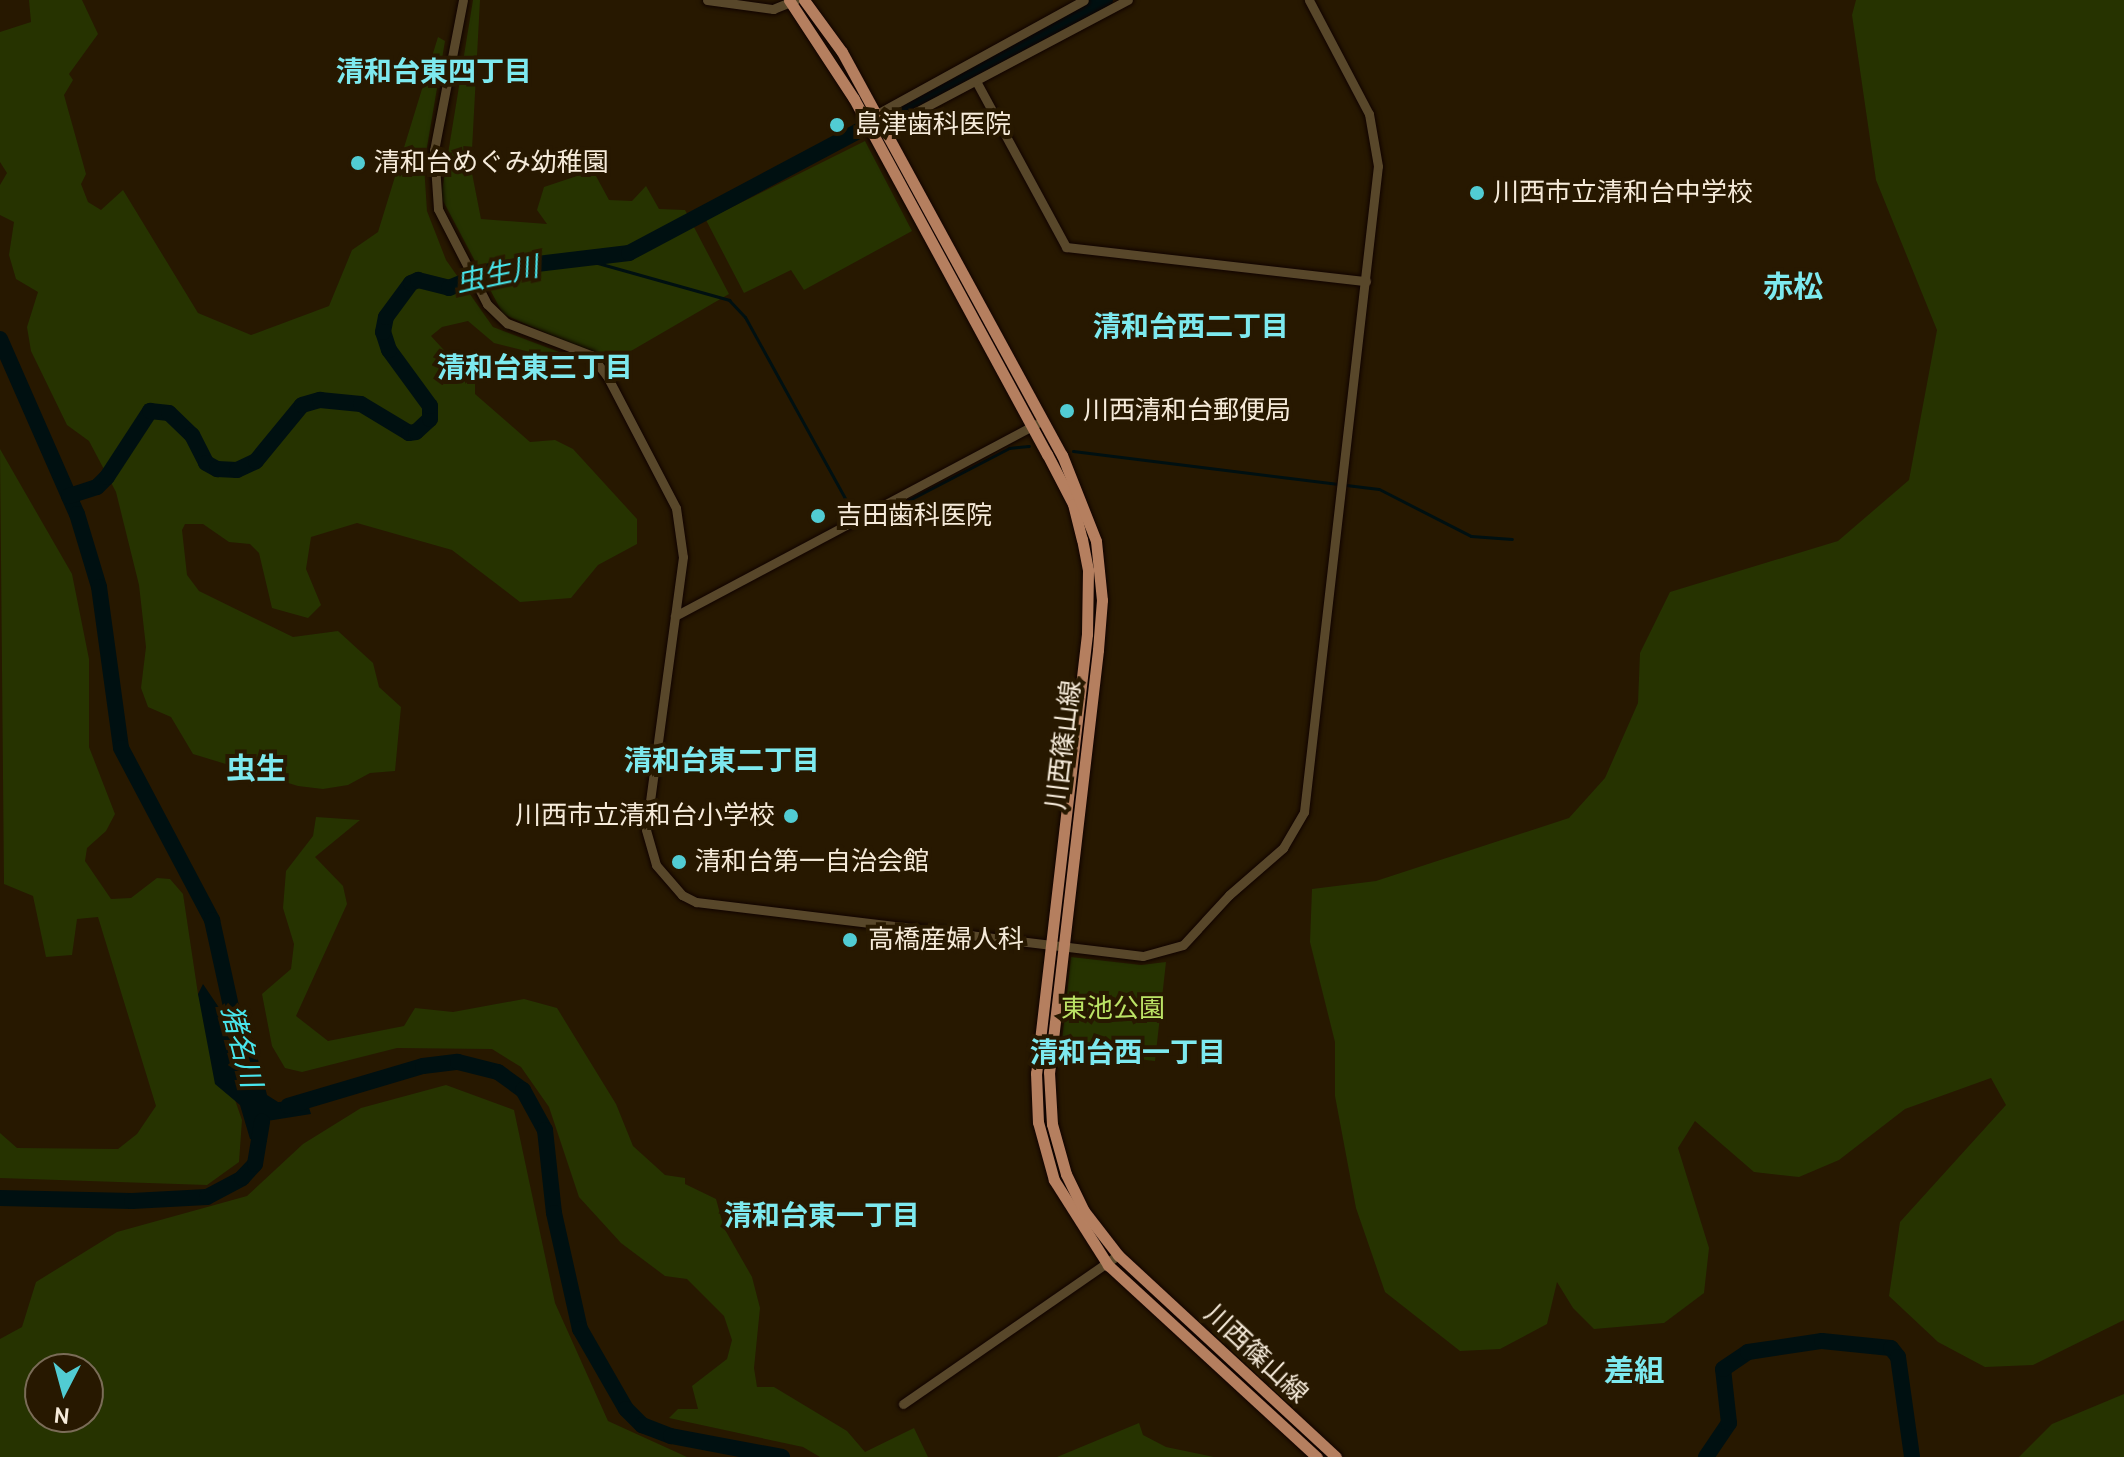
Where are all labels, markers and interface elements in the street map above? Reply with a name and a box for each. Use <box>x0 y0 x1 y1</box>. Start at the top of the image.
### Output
district label: 清和台東四丁目 <box>336 54 532 88</box>
place label: 島津歯科医院 <box>855 109 1011 141</box>
marker: 島津歯科医院 <box>826 114 848 136</box>
place label: 清和台めぐみ幼稚園 <box>374 147 608 179</box>
marker: 清和台めぐみ幼稚園 <box>349 154 367 172</box>
place label: 川西市立清和台中学校 <box>1493 177 1753 209</box>
marker: 川西市立清和台中学校 <box>1468 184 1486 202</box>
water label: 虫生川 <box>452 249 542 299</box>
district label: 赤松 <box>1763 269 1823 305</box>
district label: 清和台西二丁目 <box>1093 309 1289 343</box>
district label: 清和台東三丁目 <box>437 350 633 384</box>
place label: 川西清和台郵便局 <box>1083 395 1291 427</box>
marker: 川西清和台郵便局 <box>1058 402 1076 420</box>
place label: 吉田歯科医院 <box>836 500 992 532</box>
marker: 吉田歯科医院 <box>807 505 829 527</box>
street label: 川西篠山線 <box>1041 679 1087 811</box>
district label: 清和台東二丁目 <box>624 743 820 777</box>
district label: 虫生 <box>226 751 286 787</box>
place label: 川西市立清和台小学校 <box>515 800 775 832</box>
marker: 川西市立清和台小学校 <box>782 807 800 825</box>
place label: 清和台第一自治会館 <box>695 846 929 878</box>
marker: 清和台第一自治会館 <box>670 853 688 871</box>
place label: 高橋産婦人科 <box>868 924 1024 956</box>
marker: 高橋産婦人科 <box>839 929 861 951</box>
park label: 東池公園 <box>1061 993 1165 1025</box>
water label: 猪名川 <box>215 1001 269 1091</box>
district label: 清和台西一丁目 <box>1030 1035 1226 1069</box>
district label: 清和台東一丁目 <box>724 1198 920 1232</box>
street label: 川西篠山線 <box>1198 1298 1314 1410</box>
north arrow <box>24 1353 104 1433</box>
district label: 差組 <box>1604 1353 1664 1389</box>
text: N <box>52 1401 71 1430</box>

